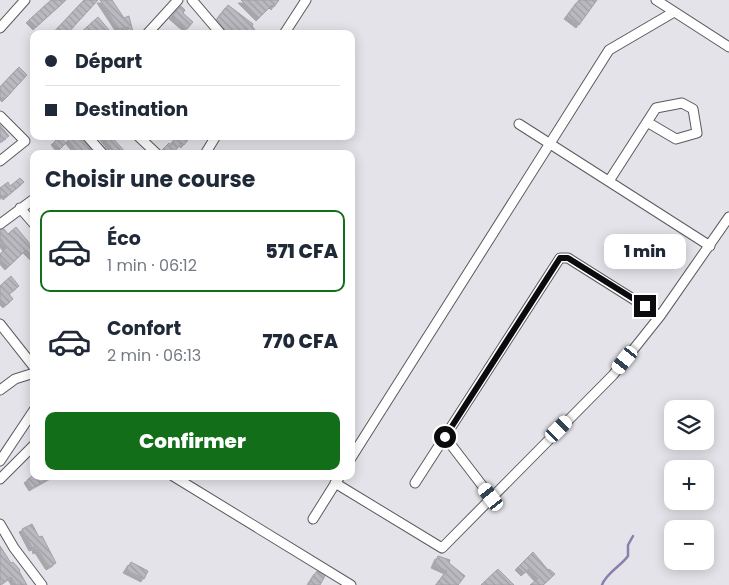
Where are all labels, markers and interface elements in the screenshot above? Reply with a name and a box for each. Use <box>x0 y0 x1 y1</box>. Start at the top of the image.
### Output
text: Départ <box>75 48 142 75</box>
text: Destination <box>75 96 188 123</box>
text: Choisir une course <box>45 164 255 195</box>
text: Éco <box>107 225 141 252</box>
icon: car <box>47 229 92 274</box>
callout: 1 min <box>604 234 686 268</box>
text: 571 CFA <box>265 238 338 265</box>
text: 1 min <box>624 240 666 263</box>
text: 1 min · 06:12 <box>107 254 197 277</box>
route end <box>634 295 656 317</box>
text: Confort <box>107 315 181 342</box>
icon: car <box>47 319 92 364</box>
text: 770 CFA <box>263 328 338 355</box>
text: 2 min · 06:13 <box>107 344 201 367</box>
car <box>609 344 640 376</box>
map controls <box>664 400 714 570</box>
button: layers <box>664 400 714 450</box>
button: Confirmer <box>45 412 340 470</box>
car <box>543 413 574 445</box>
route start <box>434 426 456 448</box>
button: + <box>664 460 714 510</box>
car <box>475 481 506 513</box>
button: − <box>664 520 714 570</box>

